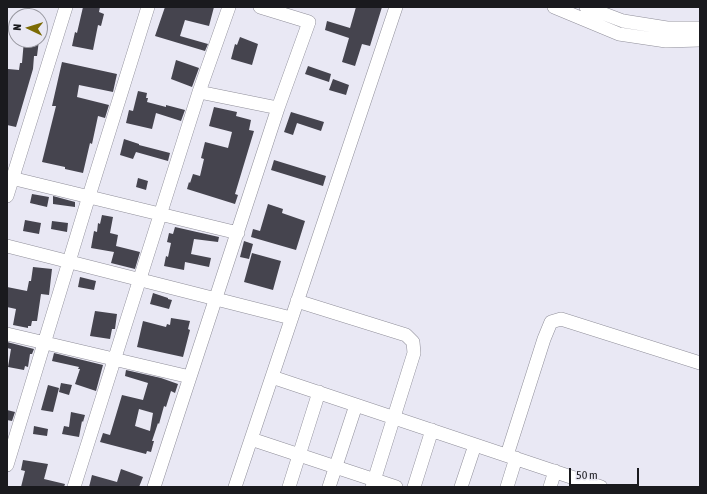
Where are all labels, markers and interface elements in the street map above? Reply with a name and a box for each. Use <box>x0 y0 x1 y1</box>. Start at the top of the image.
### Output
north arrow <box>8 8 48 48</box>
text: N <box>11 24 23 31</box>
scale bar <box>571 460 641 486</box>
text: 50 m <box>576 468 598 482</box>

